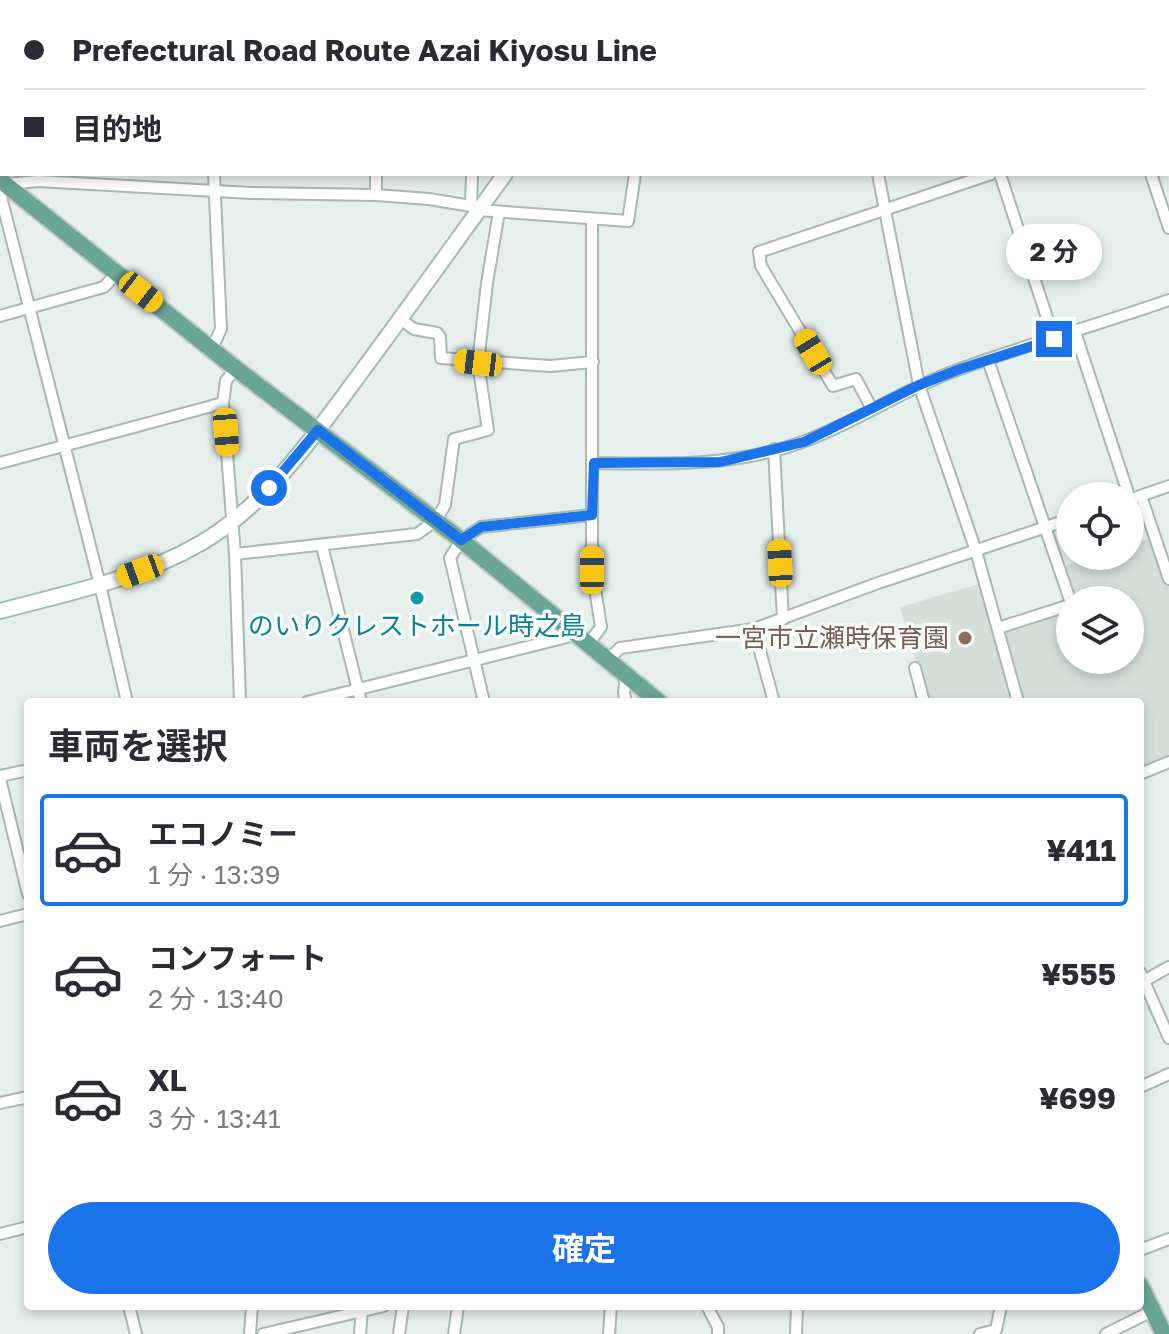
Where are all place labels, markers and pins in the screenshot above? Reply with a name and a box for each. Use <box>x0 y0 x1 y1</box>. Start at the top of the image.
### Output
marker: のいりクレストホール時之島 <box>408 589 426 607</box>
place label: のいりクレストホール時之島 <box>248 610 586 641</box>
place label: 一宮市立瀬時保育園 <box>715 622 949 653</box>
marker: 一宮市立瀬時保育園 <box>956 629 974 647</box>

